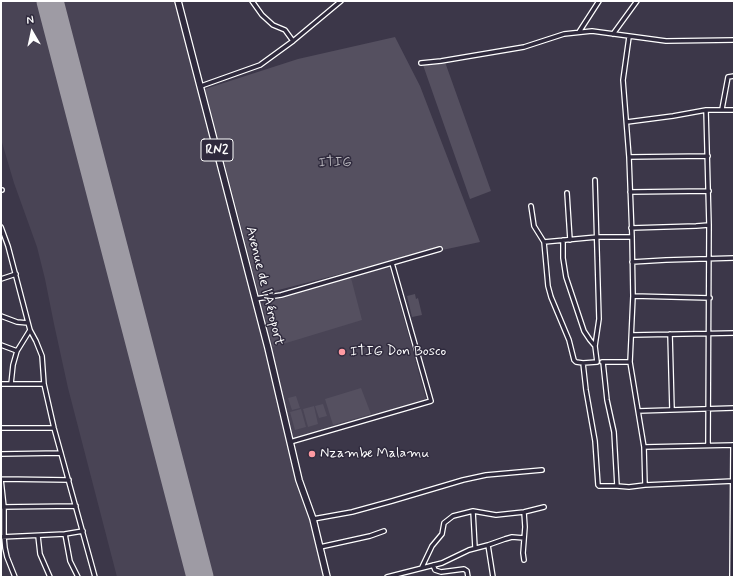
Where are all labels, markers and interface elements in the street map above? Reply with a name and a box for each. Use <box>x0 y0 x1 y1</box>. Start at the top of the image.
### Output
north arrow <box>12 12 52 52</box>
text: N <box>25 13 35 28</box>
road number: RN2 <box>201 139 233 161</box>
park label: ITIG <box>319 155 351 171</box>
street label: Avenue de l'Aéroport <box>241 225 287 347</box>
place label: ITIG Don Bosco <box>350 344 446 360</box>
marker: ITIG Don Bosco <box>337 347 347 357</box>
place label: Nzambe Malamu <box>320 446 429 462</box>
marker: Nzambe Malamu <box>307 449 317 459</box>

